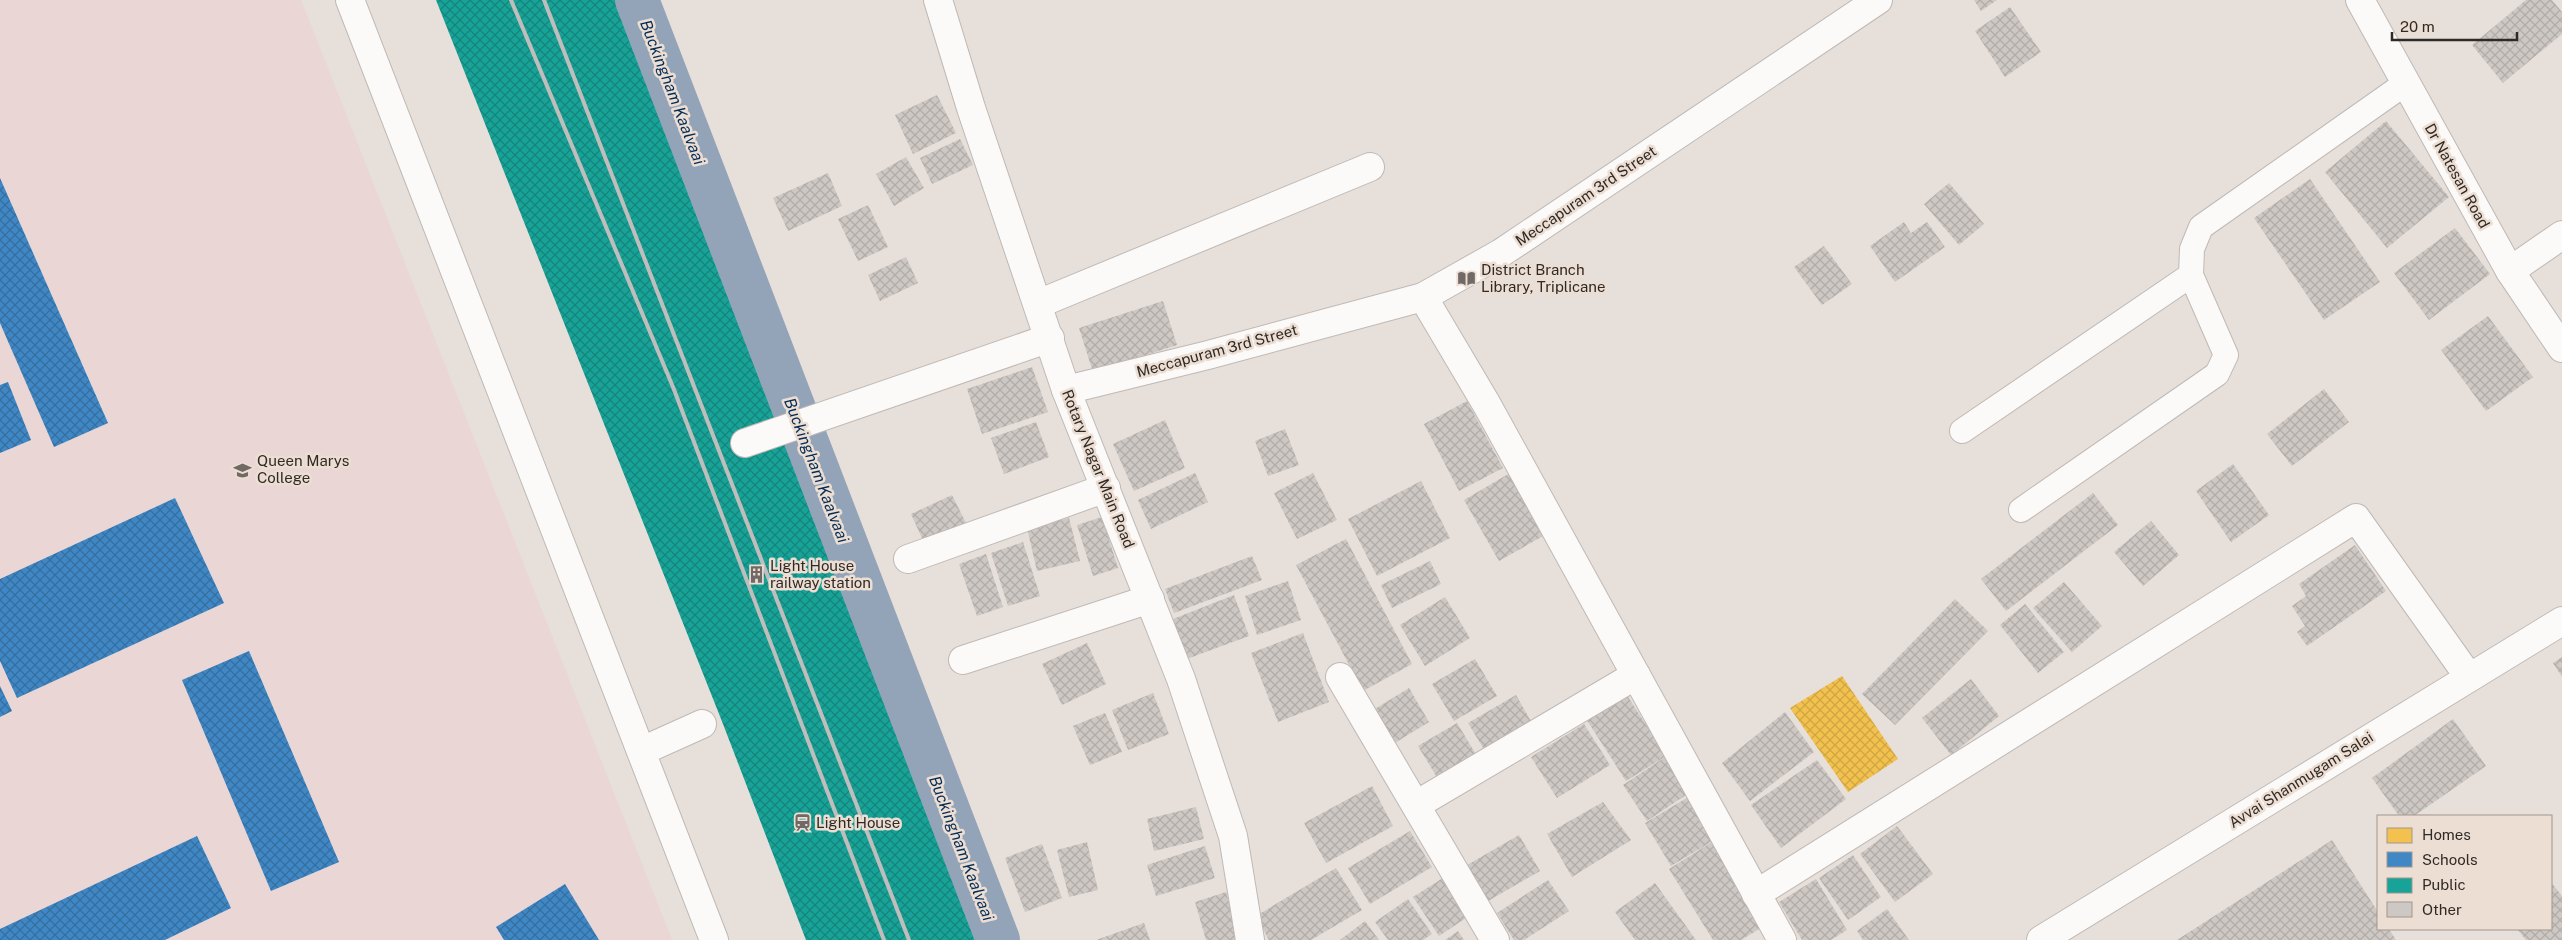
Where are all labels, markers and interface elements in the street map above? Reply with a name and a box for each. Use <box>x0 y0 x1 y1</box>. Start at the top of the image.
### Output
scale bar <box>2392 10 2517 42</box>
water label: Buckingham Kaalvaai <box>636 17 709 167</box>
text: 20 m <box>2400 18 2435 35</box>
street label: Dr Natesan Road <box>2422 120 2493 231</box>
street label: Meccapuram 3rd Street <box>1512 142 1659 249</box>
place label: District Branch Library, Triplicane <box>1481 261 1606 295</box>
library icon: District Branch Library, Triplicane <box>1457 269 1477 289</box>
street label: Meccapuram 3rd Street <box>1135 321 1299 380</box>
street label: Rotary Nagar Main Road <box>1059 387 1138 551</box>
water label: Buckingham Kaalvaai <box>780 395 853 545</box>
place label: Queen Marys College <box>257 452 349 486</box>
school or university icon: Queen Marys College <box>233 460 253 480</box>
place label: Light House railway station <box>770 557 871 591</box>
building icon: Light House railway station <box>746 565 766 585</box>
street label: Avvai Shanmugam Salai <box>2226 728 2376 831</box>
water label: Buckingham Kaalvaai <box>925 773 998 923</box>
station icon: Light House <box>792 813 812 833</box>
place label: Light House <box>816 814 900 831</box>
legend <box>2377 815 2552 930</box>
text: Homes <box>2422 826 2471 843</box>
text: Schools <box>2422 851 2478 868</box>
text: Public <box>2422 876 2466 893</box>
text: Other <box>2422 901 2462 918</box>

